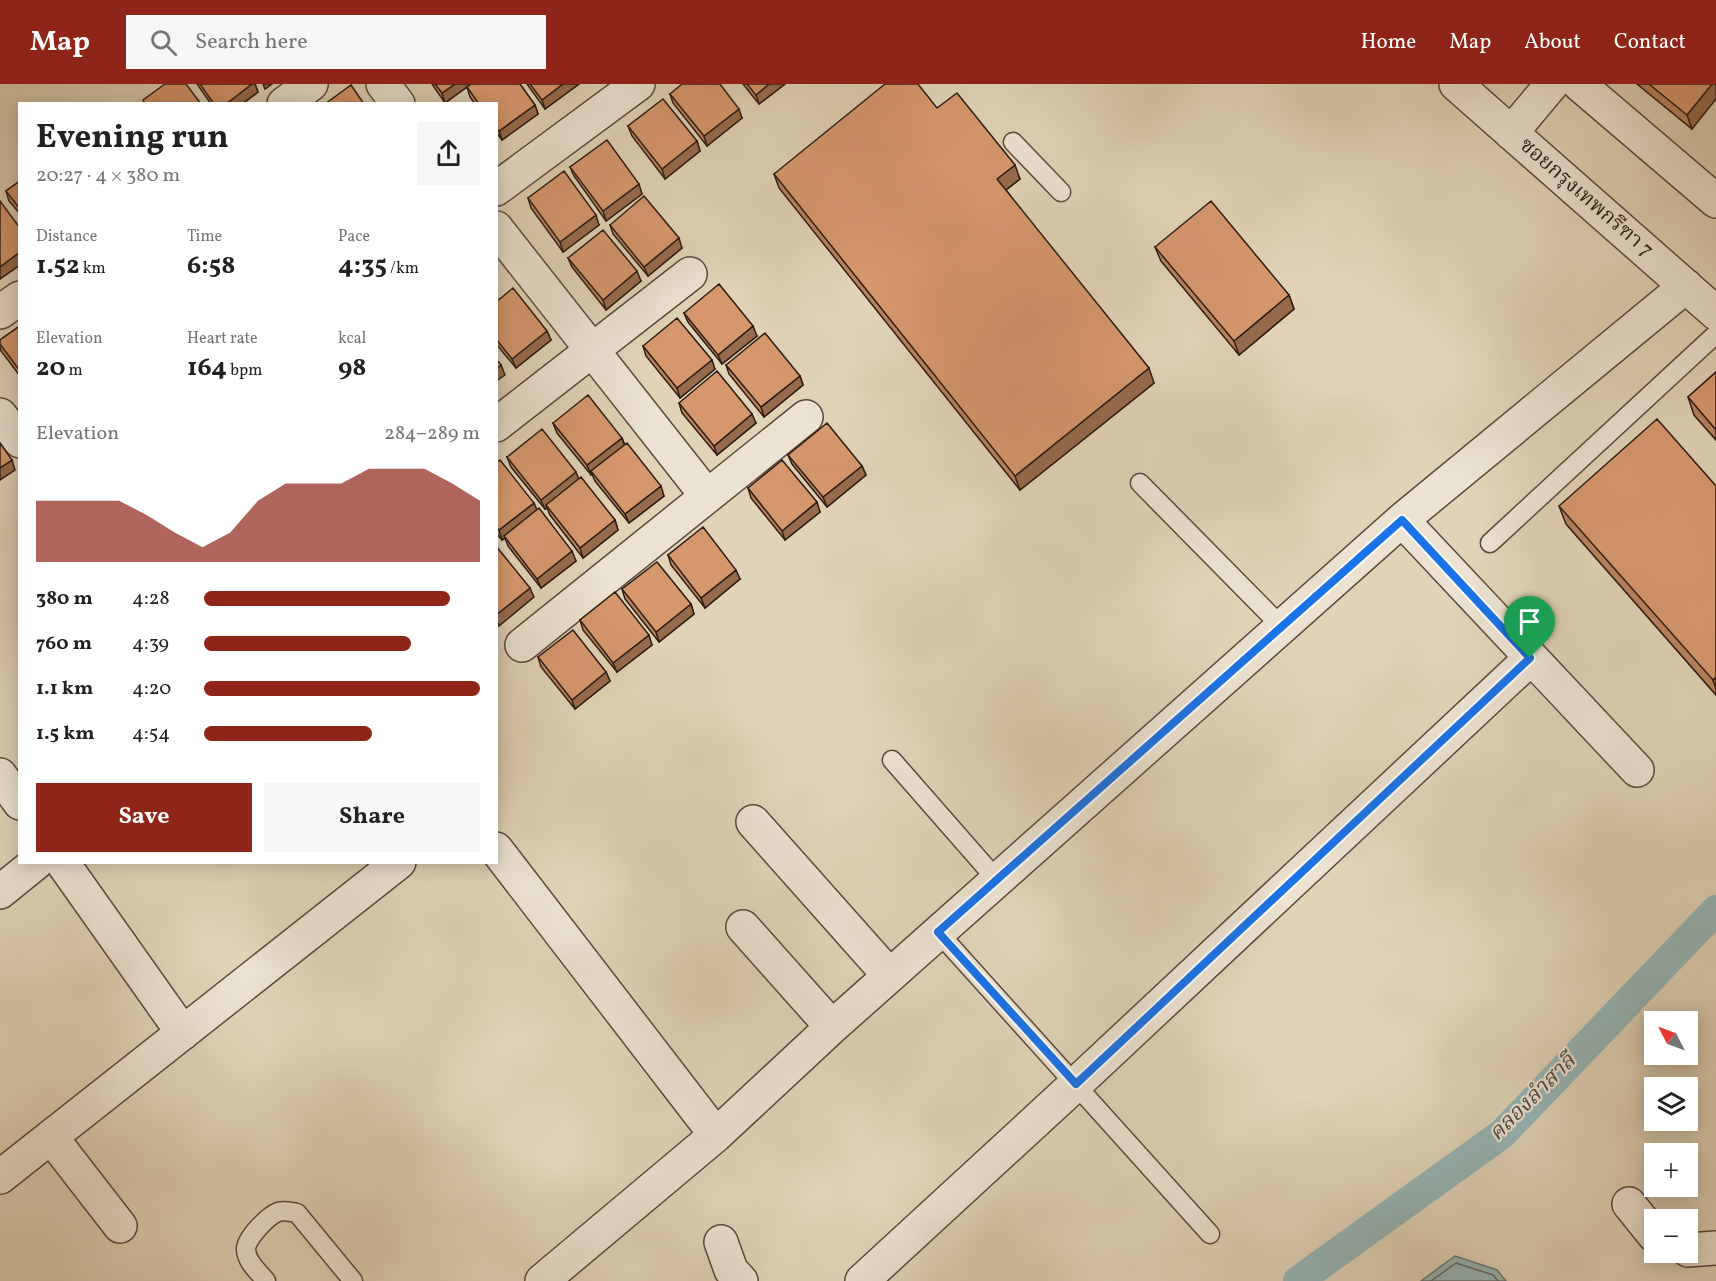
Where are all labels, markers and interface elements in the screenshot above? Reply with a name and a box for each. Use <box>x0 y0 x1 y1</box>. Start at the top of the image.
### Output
search box <box>126 15 546 69</box>
text: Map <box>30 23 90 62</box>
icon: search <box>147 26 180 59</box>
text: Search here <box>195 27 308 58</box>
text: Home <box>1361 28 1416 57</box>
text: Map <box>1449 28 1491 57</box>
text: About <box>1524 28 1581 57</box>
text: Contact <box>1614 28 1686 57</box>
text: Evening run <box>36 116 229 162</box>
button: share <box>417 122 480 185</box>
street label: ซอยกรุงเทพกรีฑา 7 <box>1513 131 1659 265</box>
text: 20:27 · 4 × 380 m <box>36 162 180 190</box>
text: Distance <box>36 226 97 248</box>
text: Time <box>187 226 222 248</box>
text: Pace <box>338 226 370 248</box>
text: 1.52 <box>36 248 80 284</box>
text: 6:58 <box>187 248 235 284</box>
text: 4:35 <box>338 248 387 284</box>
text: km <box>80 258 106 280</box>
text: /km <box>387 258 419 280</box>
text: Elevation <box>36 328 103 350</box>
text: Heart rate <box>187 328 258 350</box>
text: kcal <box>338 328 366 350</box>
text: 20 <box>36 350 65 386</box>
text: 164 <box>187 350 227 386</box>
text: 98 <box>338 350 367 386</box>
text: m <box>65 360 83 382</box>
text: bpm <box>227 360 262 382</box>
text: Elevation <box>36 420 119 448</box>
text: 284–289 m <box>384 420 480 448</box>
text: 380 m <box>36 585 93 613</box>
text: 4:28 <box>132 585 170 613</box>
pin <box>1504 596 1555 658</box>
icon: arrive <box>1513 605 1546 638</box>
text: 760 m <box>36 630 92 658</box>
text: 4:39 <box>132 630 169 658</box>
text: 1.1 km <box>36 675 93 703</box>
text: 4:20 <box>132 675 171 703</box>
text: 1.5 km <box>36 720 95 748</box>
text: 4:54 <box>132 720 170 748</box>
button: Save <box>36 783 252 852</box>
button: Share <box>264 783 480 852</box>
north arrow <box>1644 1011 1698 1065</box>
map controls <box>1644 1011 1698 1263</box>
water label: คลองลำสาลี <box>1482 1045 1586 1149</box>
button: layers <box>1644 1077 1698 1131</box>
button: + <box>1644 1143 1698 1197</box>
button: − <box>1644 1209 1698 1263</box>

